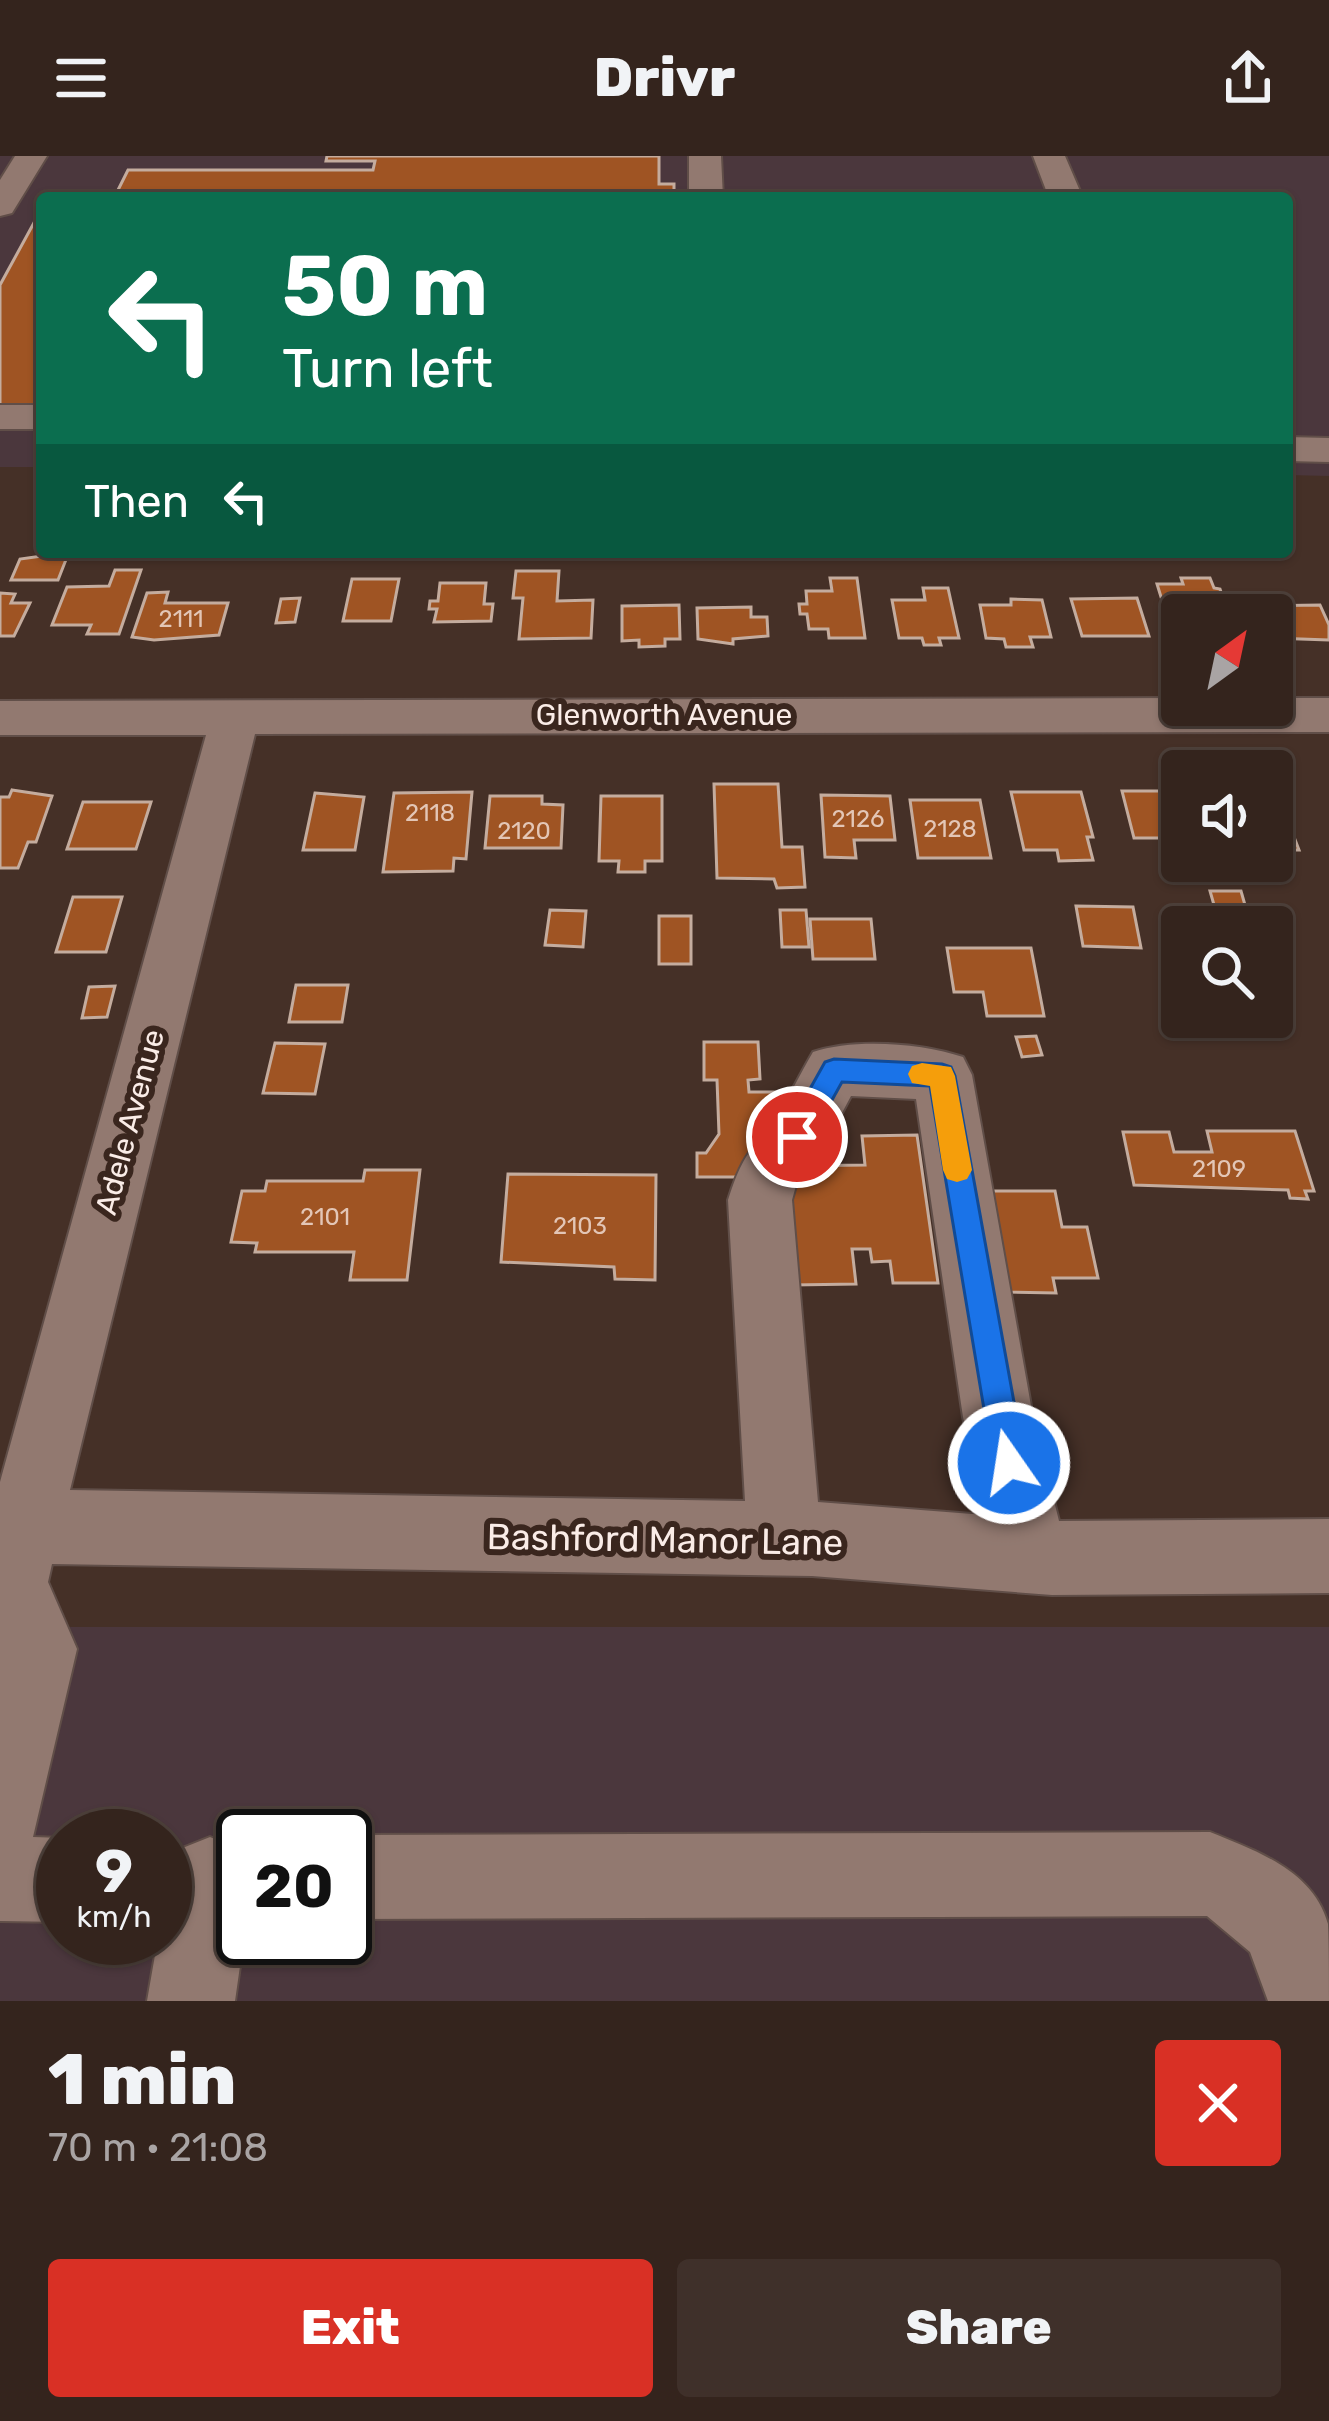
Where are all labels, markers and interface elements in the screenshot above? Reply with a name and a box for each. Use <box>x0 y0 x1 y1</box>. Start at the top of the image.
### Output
icon: menu <box>48 45 114 111</box>
icon: share <box>1215 45 1281 111</box>
text: Drivr <box>594 46 735 110</box>
text: 50 m <box>282 236 488 336</box>
icon: left <box>84 240 240 396</box>
text: Turn left <box>282 337 493 401</box>
icon: left <box>213 468 279 534</box>
text: Then <box>84 475 189 528</box>
north arrow <box>1161 594 1293 726</box>
map controls <box>1161 594 1293 1038</box>
house number: 2111 <box>159 605 203 633</box>
street label: Glenworth Avenue <box>536 697 792 733</box>
button: sound <box>1161 750 1293 882</box>
house number: 2118 <box>405 799 455 827</box>
house number: 2126 <box>832 805 884 833</box>
house number: 2128 <box>923 815 977 843</box>
house number: 2120 <box>497 817 551 845</box>
button: search <box>1161 906 1293 1038</box>
street label: Adele Avenue <box>88 1025 172 1219</box>
pin <box>746 1086 848 1188</box>
icon: arrive <box>764 1104 830 1170</box>
house number: 2109 <box>1192 1155 1246 1183</box>
house number: 2101 <box>300 1203 350 1231</box>
house number: 2103 <box>553 1212 607 1240</box>
position arrow <box>946 1400 1072 1526</box>
street label: Bashford Manor Lane <box>486 1515 844 1564</box>
speed limit sign: 20 <box>216 1809 372 1965</box>
text: 9 <box>95 1836 133 1907</box>
text: km/h <box>77 1899 151 1935</box>
text: 1 min <box>48 2037 236 2122</box>
button: close <box>1155 2040 1281 2166</box>
text: 70 m · 21:08 <box>48 2125 268 2171</box>
button: Exit <box>48 2259 653 2397</box>
button: Share <box>677 2259 1281 2397</box>

